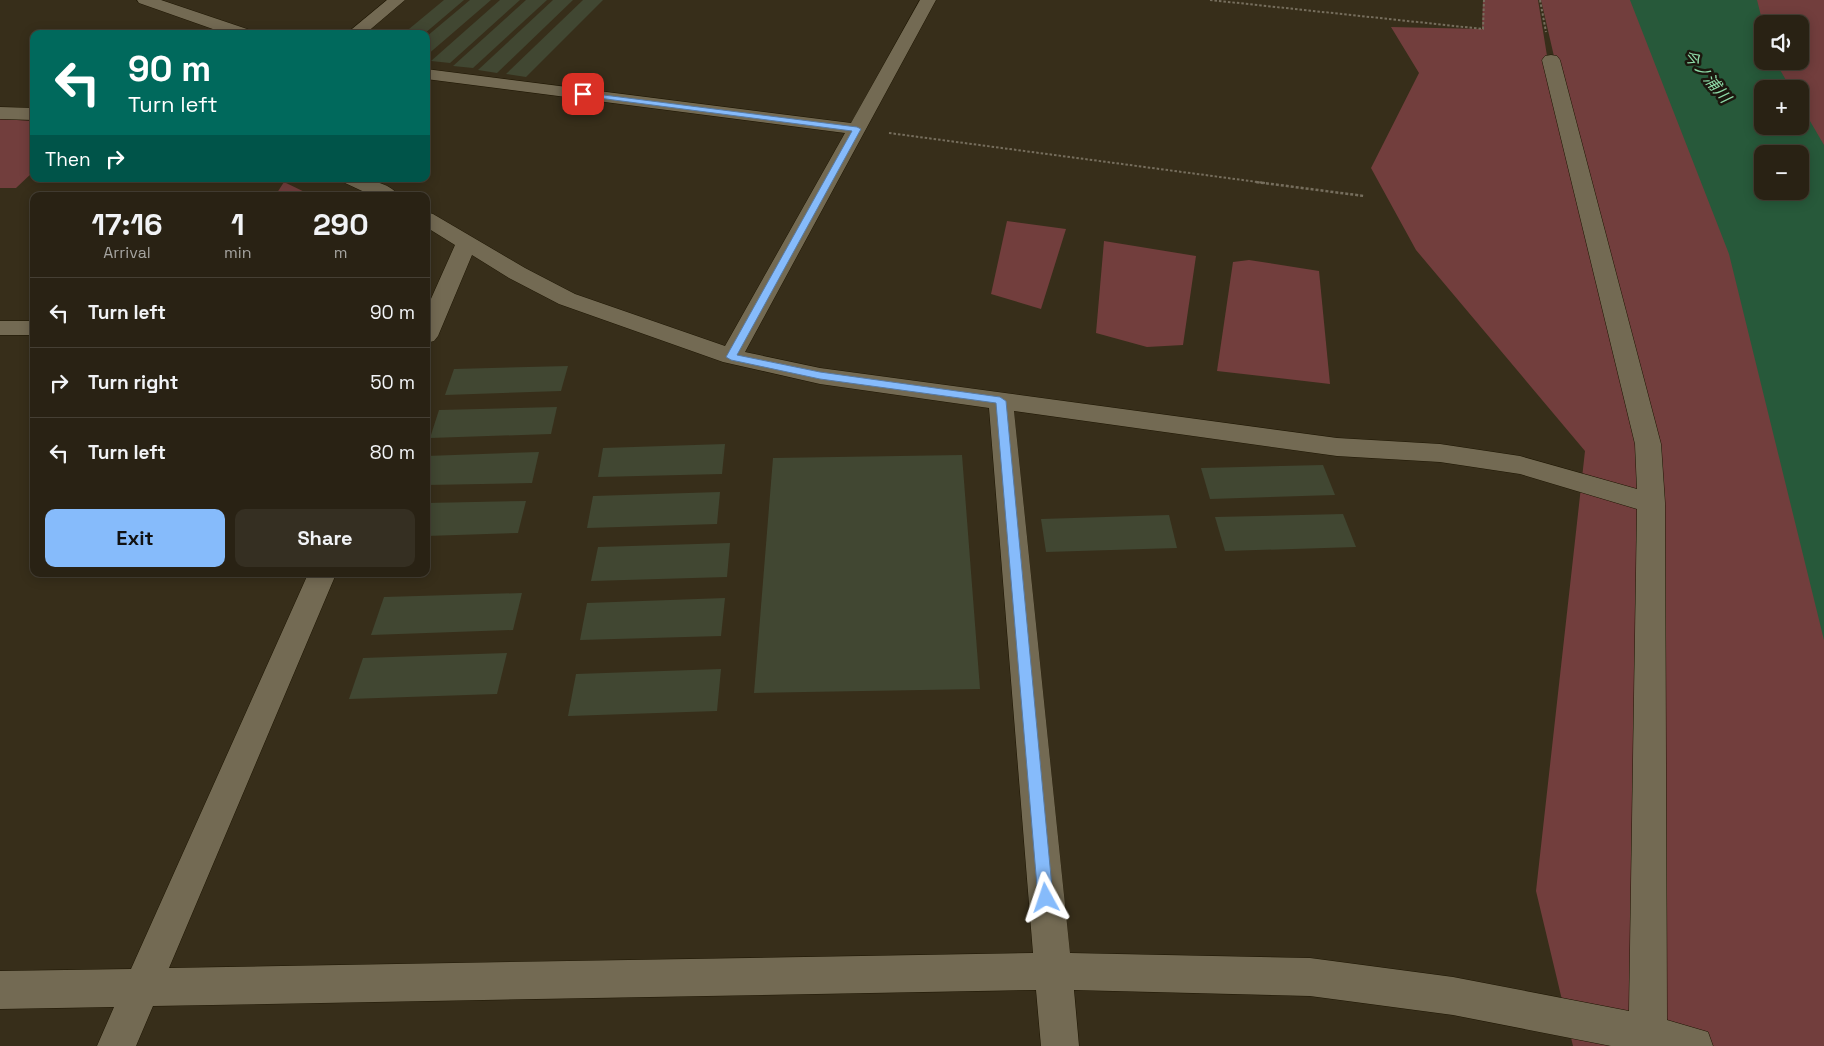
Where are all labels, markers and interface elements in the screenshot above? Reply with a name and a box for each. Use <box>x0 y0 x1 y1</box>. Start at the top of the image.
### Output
map controls <box>1754 15 1809 200</box>
button: sound <box>1754 15 1809 70</box>
water label: 今ノ浦川 <box>1678 45 1737 109</box>
text: 90 m <box>128 47 211 91</box>
icon: left <box>45 50 110 115</box>
pin <box>562 73 604 115</box>
icon: arrive <box>569 80 597 108</box>
button: + <box>1754 80 1809 135</box>
text: Turn left <box>128 90 218 118</box>
icon: right <box>101 145 129 173</box>
button: − <box>1754 145 1809 200</box>
text: Then <box>45 147 91 172</box>
text: 17:16 <box>91 205 163 244</box>
text: 1 <box>231 205 245 244</box>
text: 290 <box>313 205 369 244</box>
text: Arrival <box>103 242 151 263</box>
text: min <box>224 242 252 263</box>
text: m <box>334 242 348 263</box>
icon: left <box>45 299 73 327</box>
text: Turn left <box>88 300 166 325</box>
text: 90 m <box>370 300 415 325</box>
icon: right <box>45 369 73 397</box>
text: Turn right <box>88 370 178 395</box>
text: 50 m <box>370 370 415 395</box>
icon: left <box>45 439 73 467</box>
text: Turn left <box>88 440 166 465</box>
text: 80 m <box>370 440 415 465</box>
button: Exit <box>45 509 225 567</box>
button: Share <box>235 509 415 567</box>
position arrow <box>1019 871 1071 923</box>

